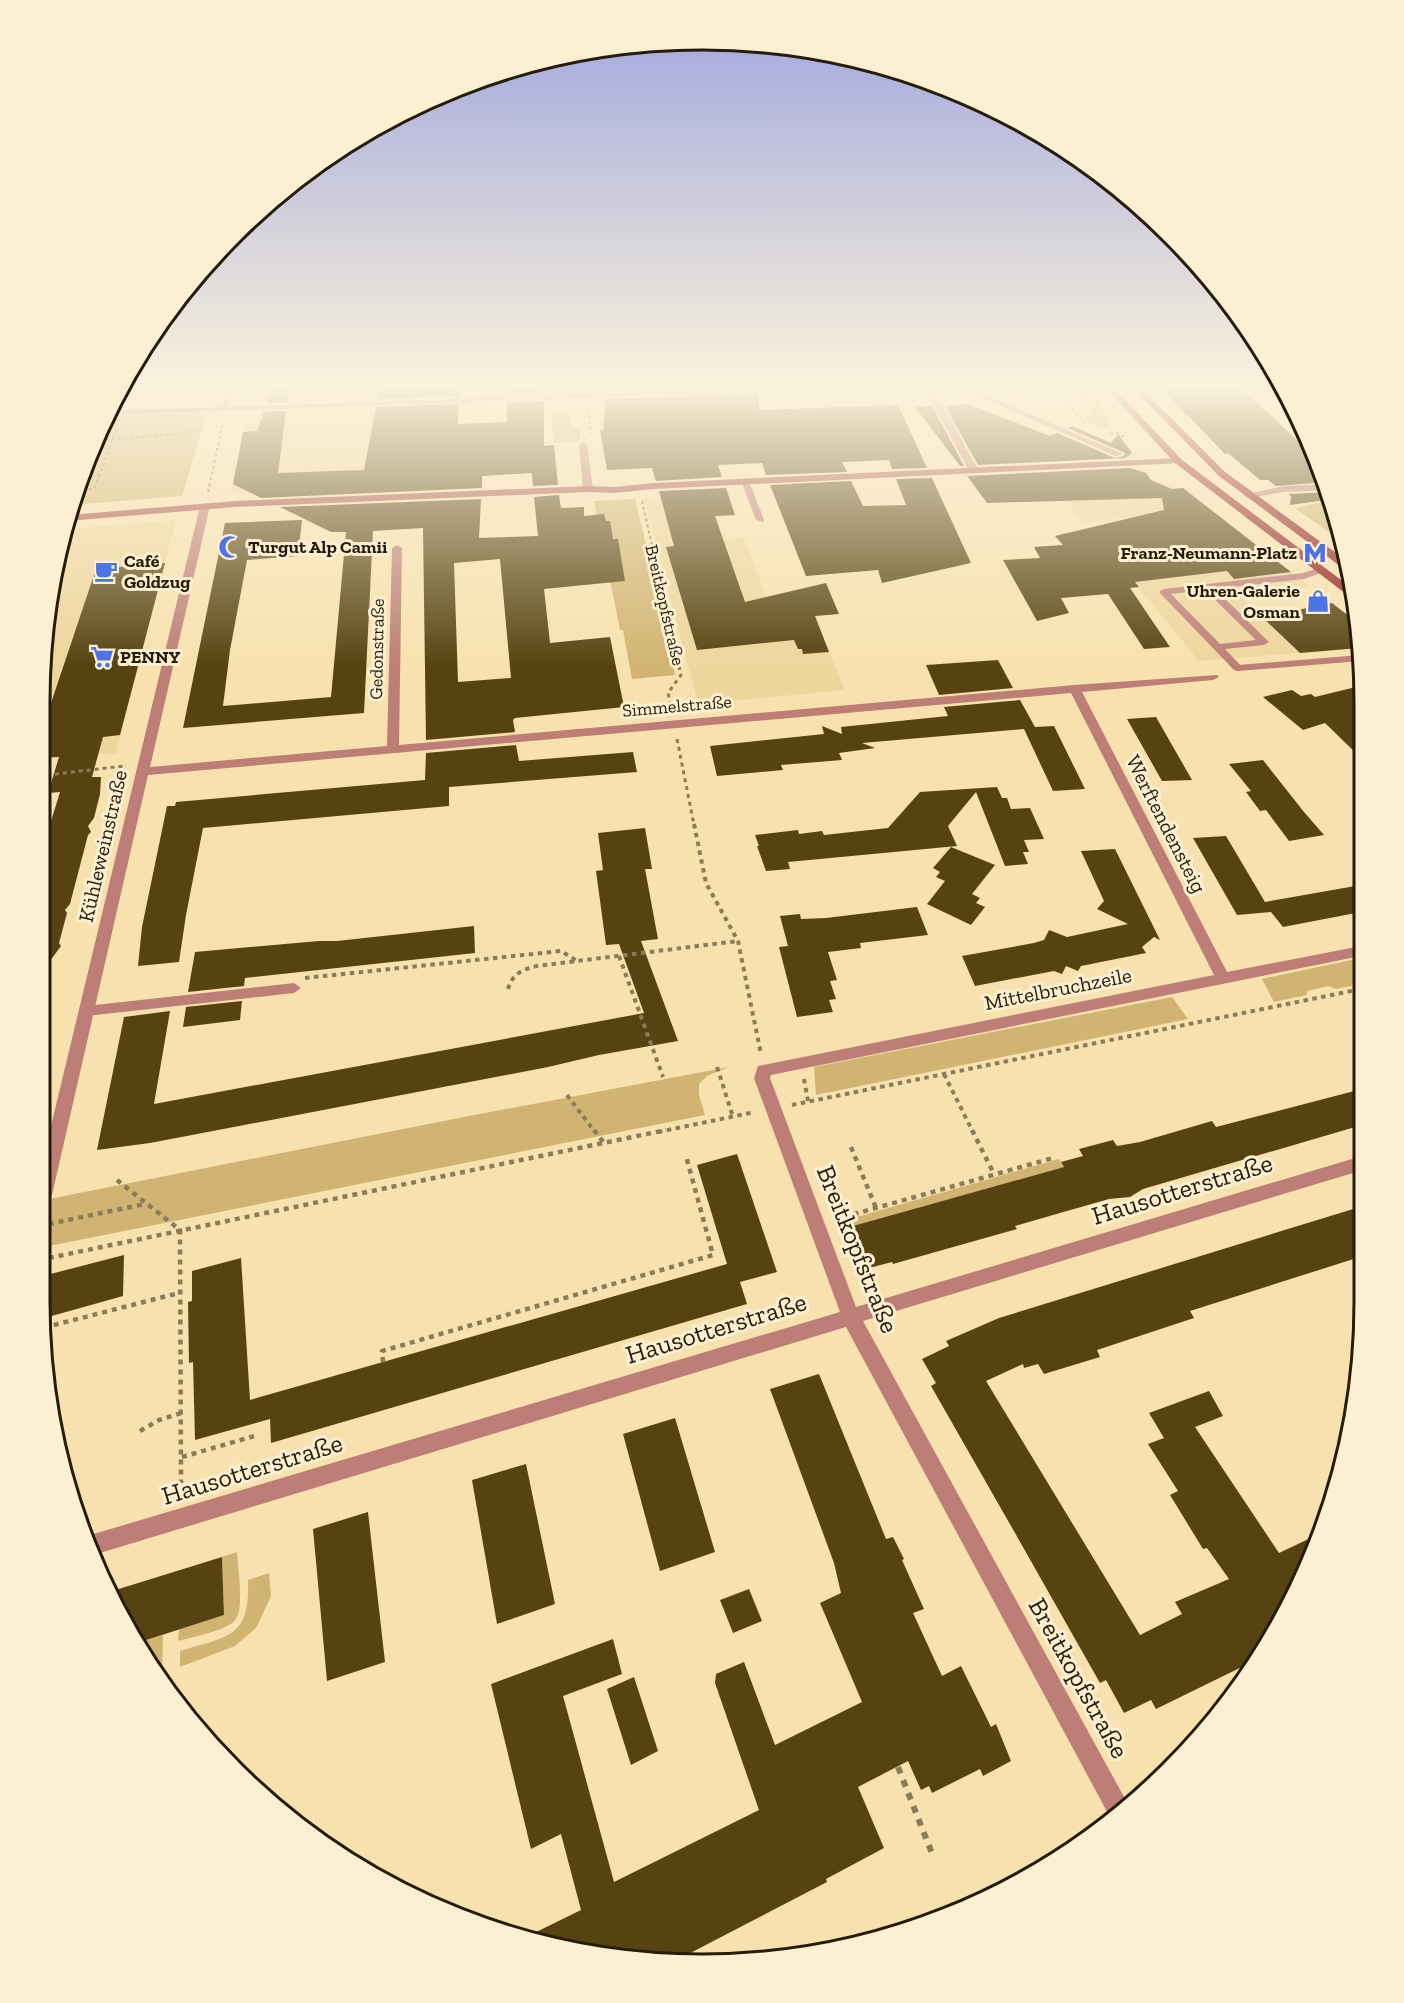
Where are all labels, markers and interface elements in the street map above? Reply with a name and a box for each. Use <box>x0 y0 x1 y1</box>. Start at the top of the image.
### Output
mosque icon: Turgut Alp Camii <box>217 534 243 560</box>
place label: Turgut Alp Camii <box>248 536 388 558</box>
metro station icon: Franz-Neumann-Platz <box>1302 540 1328 566</box>
street label: Breitkopfstraße <box>640 542 690 668</box>
place label: Franz-Neumann-Platz <box>1120 542 1297 564</box>
place label: Café Goldzug <box>124 550 190 593</box>
cafe icon: Café Goldzug <box>93 558 119 584</box>
place label: Uhren-Galerie Osman <box>1186 580 1300 623</box>
shop icon: Uhren-Galerie Osman <box>1305 588 1331 614</box>
street label: Gedonstraße <box>365 598 389 700</box>
supermarket icon: PENNY <box>89 644 115 670</box>
place label: PENNY <box>120 646 181 668</box>
street label: Simmelstraße <box>621 690 733 722</box>
street label: Werftendensteig <box>1121 751 1212 897</box>
street label: Kühleweinstraße <box>73 767 132 924</box>
street label: Mittelbruchzeile <box>982 962 1134 1015</box>
street label: Hausotterstraße <box>1088 1146 1276 1232</box>
street label: Breitkopfstraße <box>810 1160 906 1338</box>
street label: Hausotterstraße <box>622 1285 810 1371</box>
street label: Hausotterstraße <box>158 1426 346 1512</box>
street label: Breitkopfstraße <box>1022 1592 1136 1764</box>

